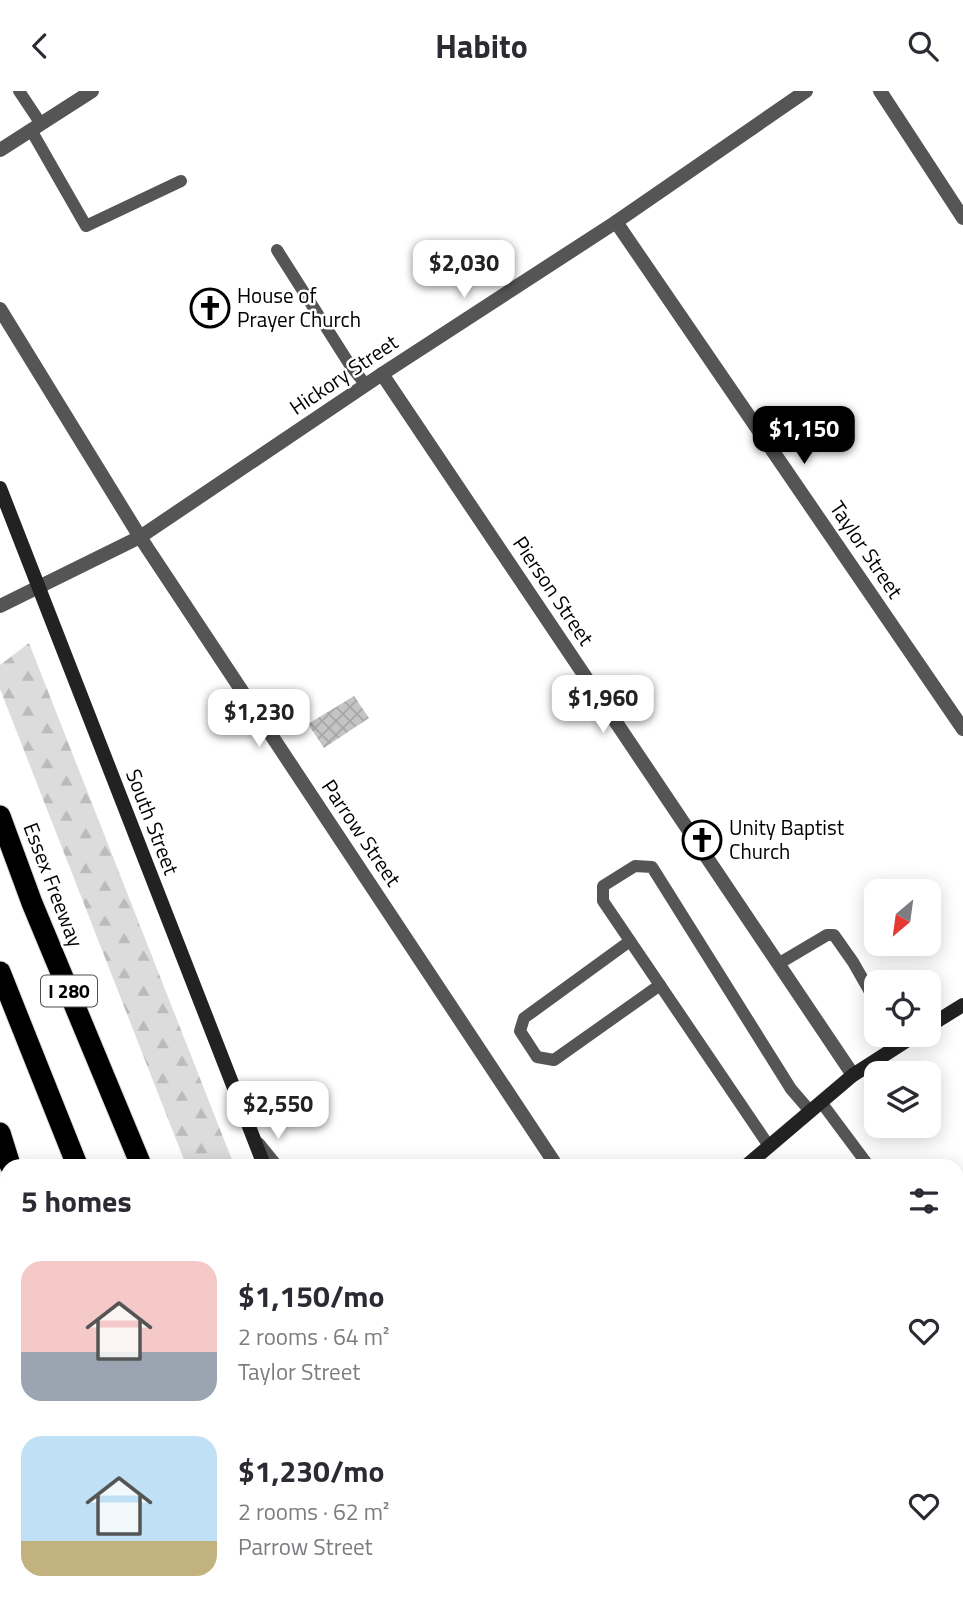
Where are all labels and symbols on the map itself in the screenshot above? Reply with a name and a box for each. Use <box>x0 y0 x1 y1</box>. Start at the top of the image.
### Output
pin: $2,030 <box>407 241 521 300</box>
place label: House of Prayer Church <box>237 279 361 335</box>
church icon: House of Prayer Church <box>189 287 231 329</box>
street label: Hickory Street <box>283 326 405 422</box>
pin: $1,150 <box>747 407 861 466</box>
street label: Taylor Street <box>822 494 912 605</box>
street label: Pierson Street <box>505 529 603 652</box>
pin: $1,960 <box>546 675 660 735</box>
pin: $1,230 <box>202 689 316 749</box>
street label: South Street <box>118 764 188 880</box>
street label: Parrow Street <box>314 773 410 893</box>
place label: Unity Baptist Church <box>729 811 845 867</box>
street label: Essex Freeway <box>16 818 92 952</box>
church icon: Unity Baptist Church <box>681 819 723 861</box>
north arrow <box>864 879 942 955</box>
road number: I 280 <box>41 976 97 1007</box>
pin: $2,550 <box>221 1081 335 1141</box>

